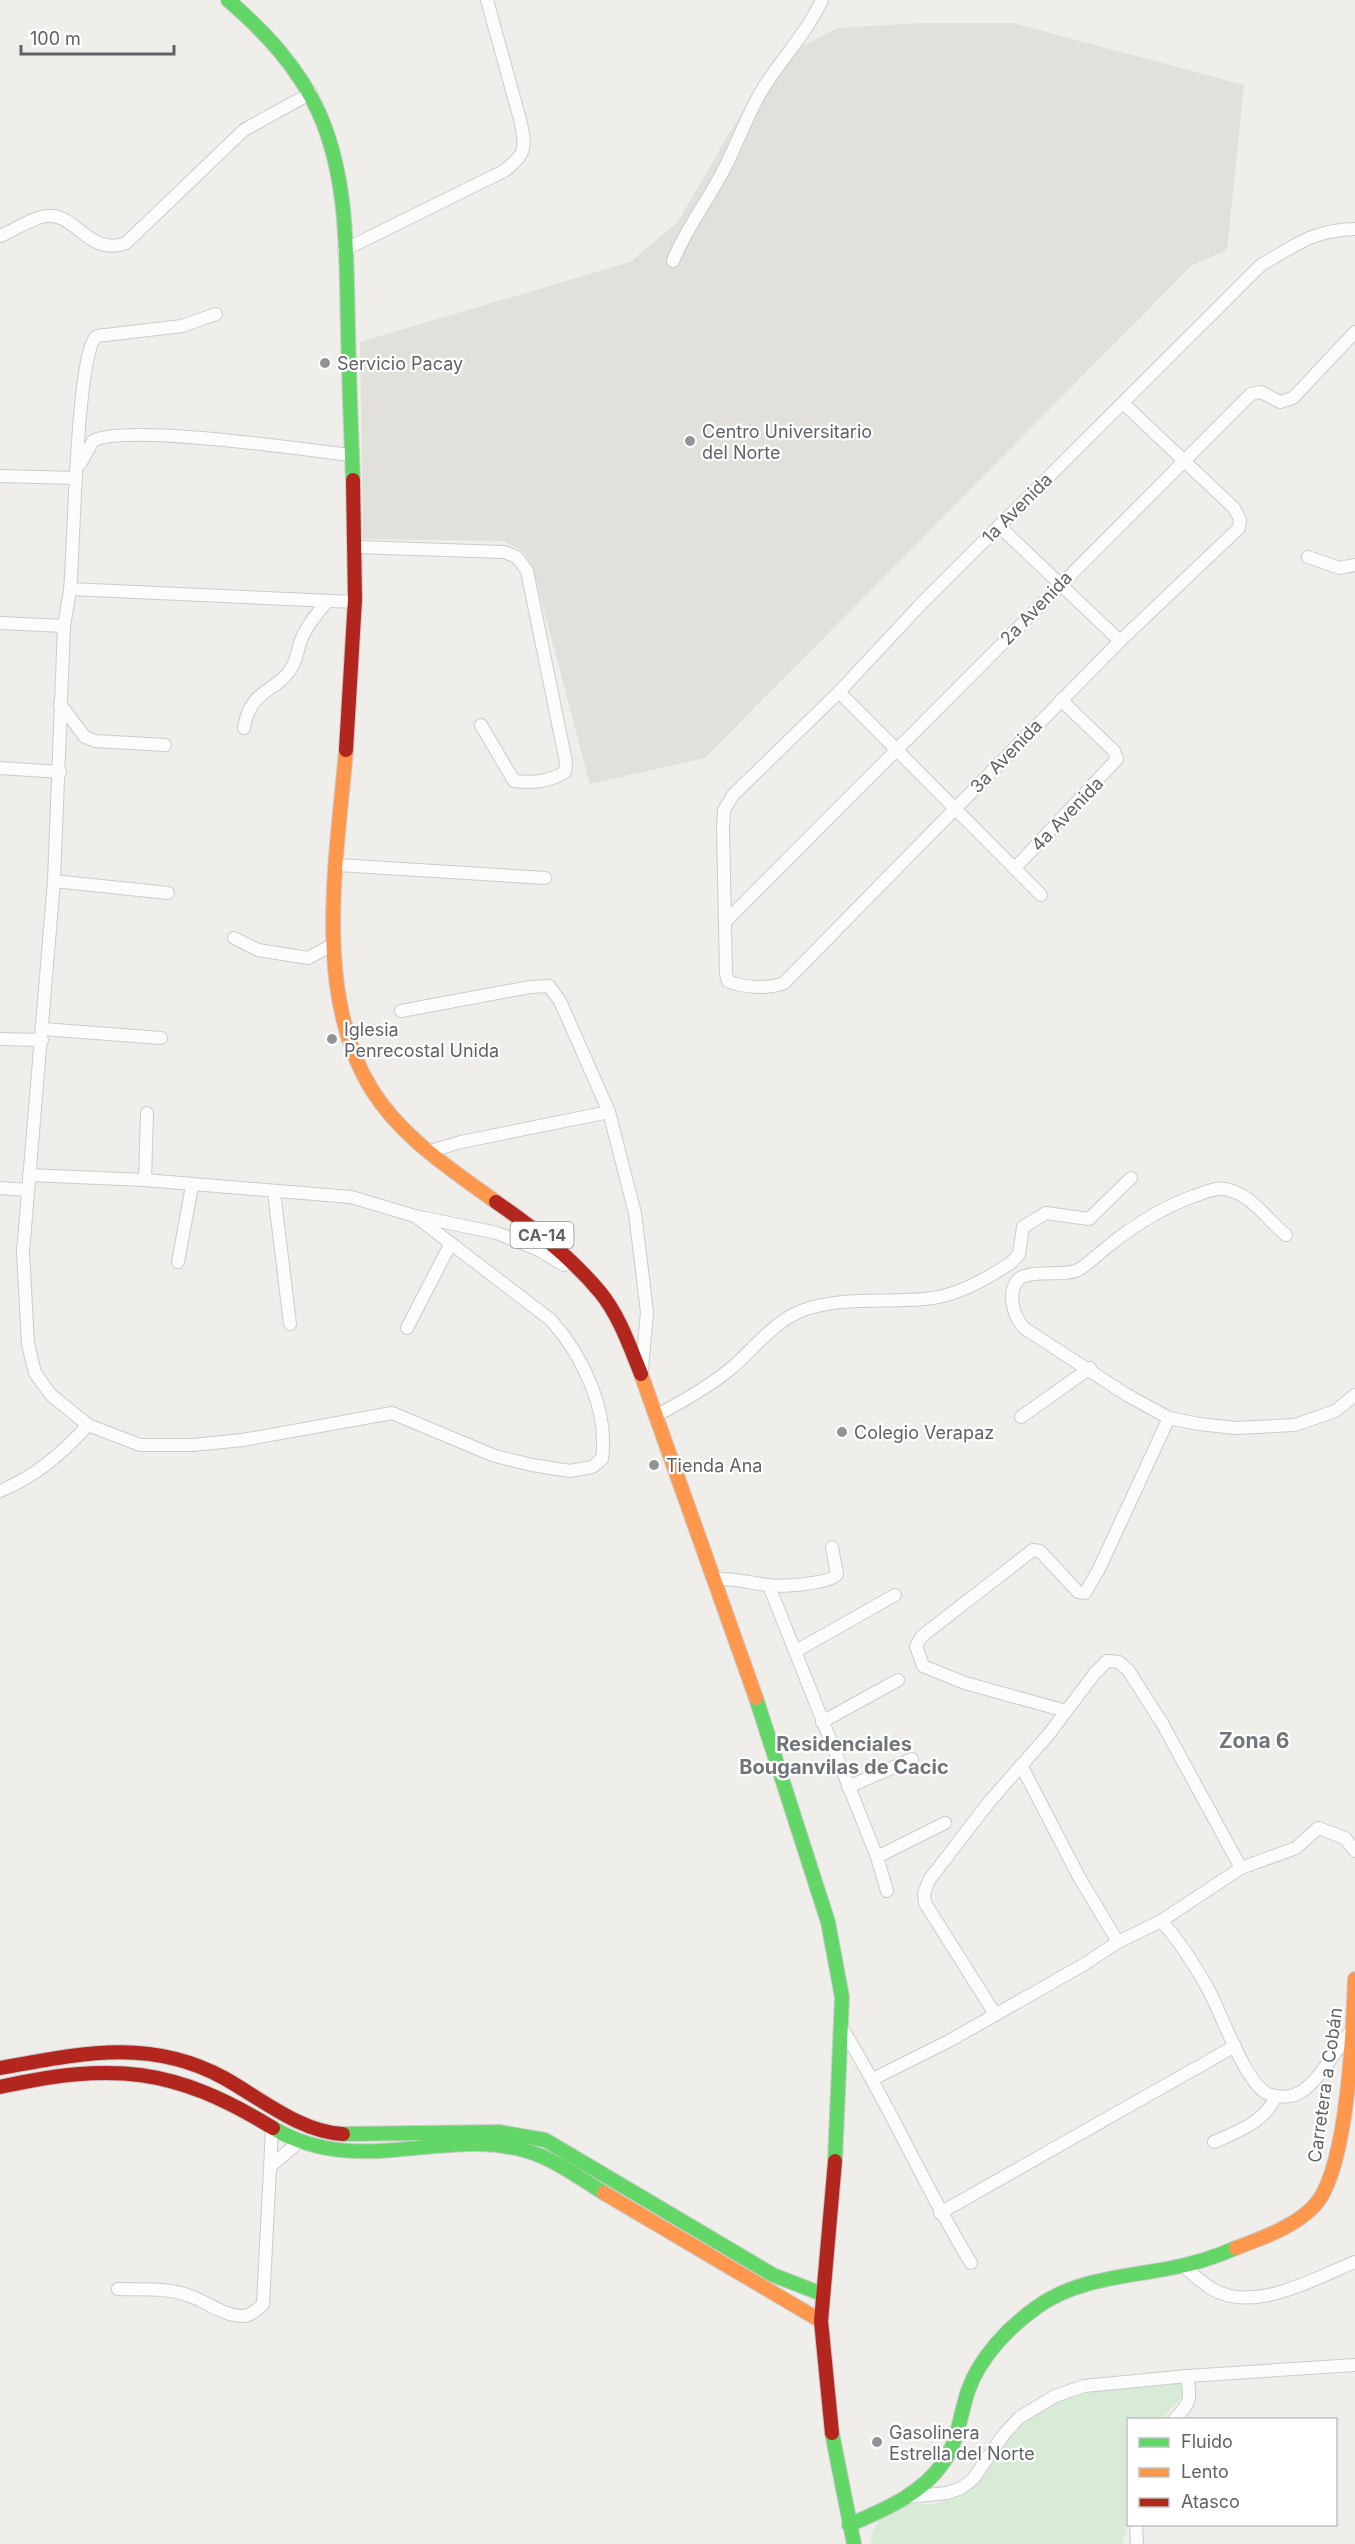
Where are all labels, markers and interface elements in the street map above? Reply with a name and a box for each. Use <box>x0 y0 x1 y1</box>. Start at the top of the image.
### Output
scale bar <box>21 18 174 56</box>
text: 100 m <box>30 28 81 49</box>
place label: Servicio Pacay <box>337 353 463 374</box>
marker: Servicio Pacay <box>318 356 332 370</box>
place label: Centro Universitario del Norte <box>702 421 872 463</box>
marker: Centro Universitario del Norte <box>683 434 697 448</box>
street label: 1a Avenida <box>978 469 1056 547</box>
street label: 2a Avenida <box>996 567 1076 649</box>
street label: 3a Avenida <box>966 715 1046 797</box>
street label: 4a Avenida <box>1027 773 1107 855</box>
place label: Iglesia Penrecostal Unida <box>344 1019 499 1061</box>
marker: Iglesia Penrecostal Unida <box>325 1032 339 1046</box>
road number: CA-14 <box>510 1222 574 1248</box>
place label: Colegio Verapaz <box>854 1422 994 1443</box>
marker: Colegio Verapaz <box>835 1425 849 1439</box>
place label: Tienda Ana <box>666 1455 762 1476</box>
marker: Tienda Ana <box>647 1458 661 1472</box>
district label: Zona 6 <box>1219 1728 1289 1753</box>
district label: Residenciales Bouganvilas de Cacic <box>739 1732 949 1779</box>
street label: Carretera a Cobán <box>1304 2006 1346 2164</box>
legend <box>1127 2418 1337 2526</box>
place label: Gasolinera Estrella del Norte <box>889 2422 1035 2464</box>
text: Fluido <box>1181 2431 1233 2452</box>
marker: Gasolinera Estrella del Norte <box>870 2435 884 2449</box>
text: Lento <box>1181 2461 1229 2482</box>
text: Atasco <box>1181 2491 1240 2512</box>

